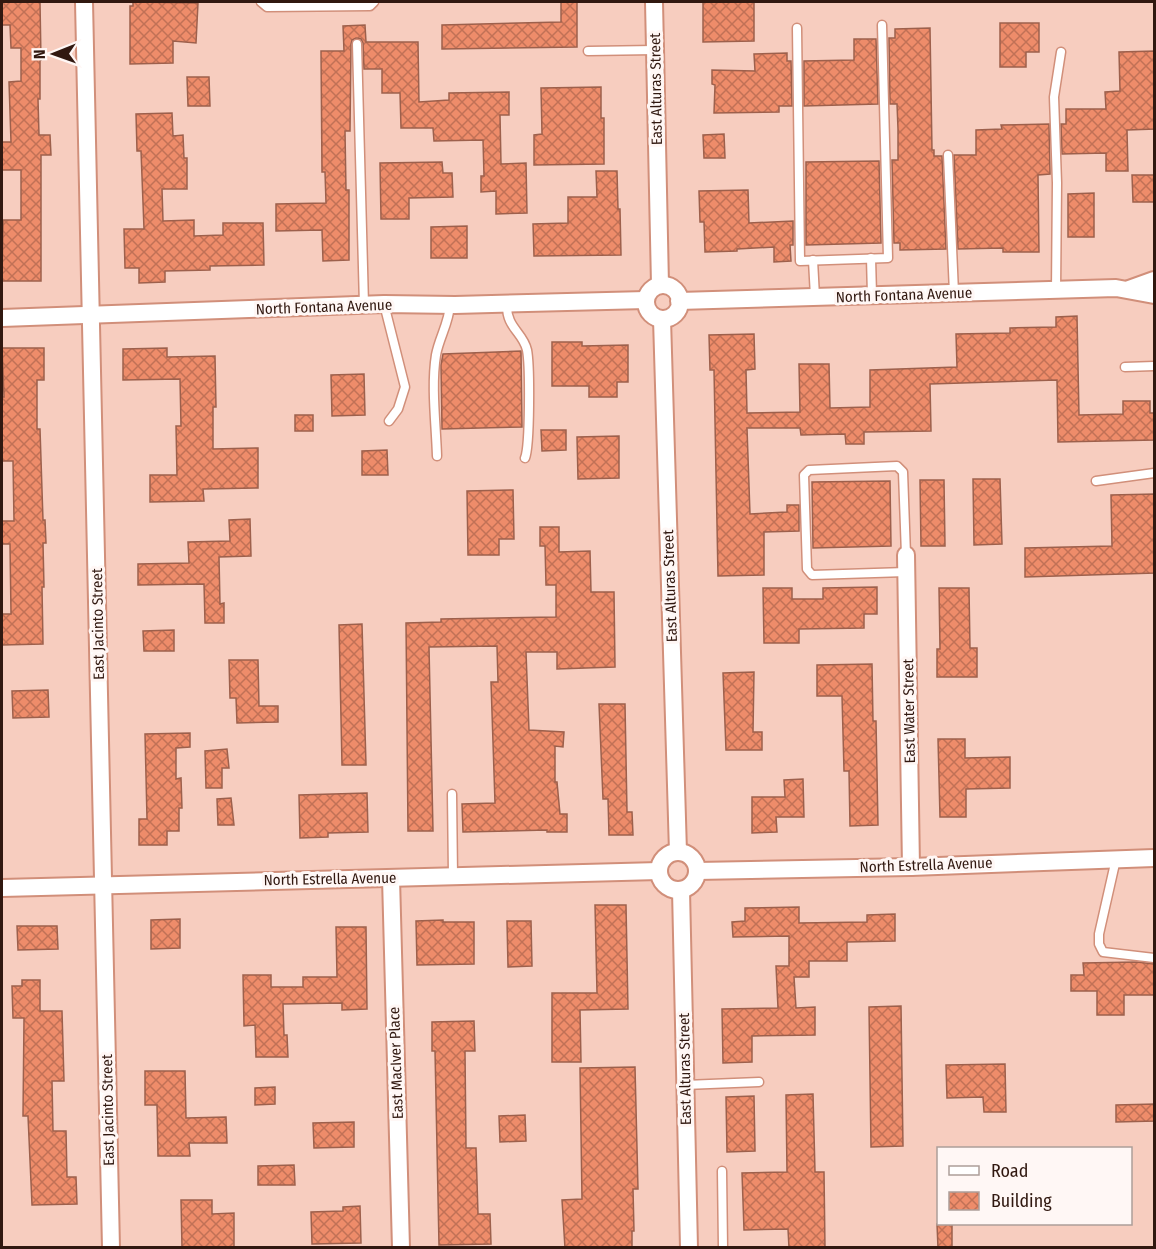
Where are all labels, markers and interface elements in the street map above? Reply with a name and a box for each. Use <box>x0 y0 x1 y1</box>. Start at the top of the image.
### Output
north arrow <box>24 24 84 84</box>
street label: East Alturas Street <box>646 33 666 145</box>
text: N <box>30 49 49 59</box>
street label: North Fontana Avenue <box>836 284 972 306</box>
street label: North Fontana Avenue <box>256 296 392 318</box>
street label: East Alturas Street <box>659 529 681 642</box>
street label: East Jacinto Street <box>88 568 108 680</box>
street label: East Water Street <box>899 658 919 764</box>
street label: North Estrella Avenue <box>859 854 993 876</box>
street label: North Estrella Avenue <box>263 869 397 889</box>
street label: East MacIver Place <box>385 1006 407 1120</box>
street label: East Alturas Street <box>675 1013 695 1125</box>
street label: East Jacinto Street <box>98 1054 118 1166</box>
legend <box>937 1147 1132 1225</box>
text: Road <box>991 1160 1028 1182</box>
text: Building <box>991 1190 1052 1212</box>

